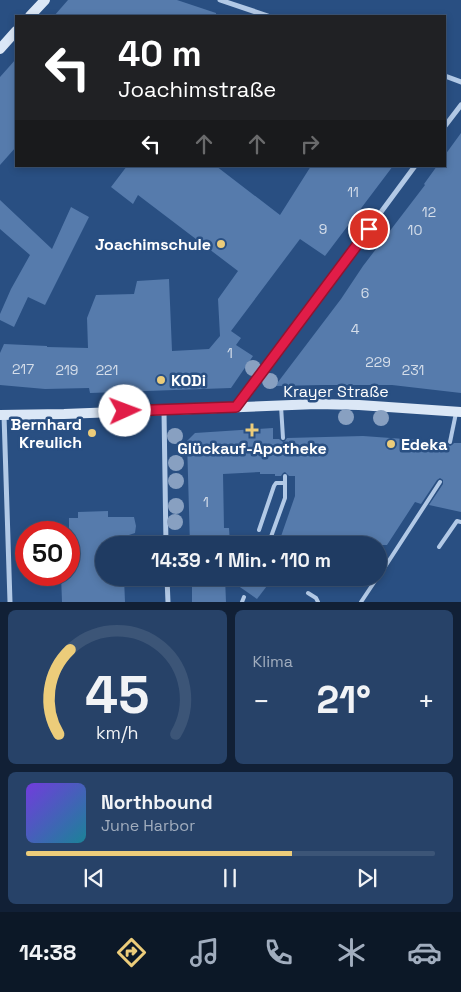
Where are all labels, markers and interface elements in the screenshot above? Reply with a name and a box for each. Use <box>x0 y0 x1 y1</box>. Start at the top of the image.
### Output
text: 40 m <box>118 32 202 76</box>
icon: left <box>35 35 100 100</box>
text: Joachimstraße <box>118 75 276 103</box>
icon: left <box>137 130 165 158</box>
icon: ahead <box>190 130 218 158</box>
icon: ahead <box>243 130 271 158</box>
icon: right <box>296 130 324 158</box>
house number: 11 <box>347 183 359 201</box>
house number: 12 <box>422 203 436 221</box>
pin <box>348 208 390 250</box>
icon: arrive <box>355 215 383 243</box>
house number: 9 <box>319 220 327 238</box>
house number: 10 <box>408 221 422 239</box>
place label: Joachimschule <box>95 234 211 255</box>
marker: Joachimschule <box>215 238 227 250</box>
house number: 6 <box>361 284 369 302</box>
house number: 4 <box>351 320 360 338</box>
house number: 1 <box>227 344 233 362</box>
house number: 229 <box>365 353 391 371</box>
house number: 217 <box>12 360 34 378</box>
house number: 219 <box>56 361 78 379</box>
house number: 221 <box>96 361 118 379</box>
house number: 231 <box>402 361 424 379</box>
place label: KODi <box>171 370 206 391</box>
marker: KODi <box>155 374 167 386</box>
street label: Krayer Straße <box>283 381 389 402</box>
position arrow <box>98 384 150 436</box>
place label: Bernhard Kreulich <box>11 414 82 453</box>
marker: Glückauf-Apotheke <box>246 424 258 436</box>
marker: Bernhard Kreulich <box>86 427 98 439</box>
place label: Edeka <box>401 434 447 455</box>
place label: Glückauf-Apotheke <box>177 438 327 459</box>
marker: Edeka <box>385 438 397 450</box>
house number: 1 <box>203 493 209 511</box>
speed limit sign: 50 <box>15 521 80 586</box>
text: 14:39 · 1 Min. · 110 m <box>151 548 331 573</box>
text: Klima <box>253 651 293 672</box>
text: 45 <box>85 662 149 728</box>
text: 21° <box>316 676 371 724</box>
text: − <box>253 683 270 719</box>
text: + <box>418 683 435 719</box>
text: km/h <box>96 721 139 744</box>
text: Northbound <box>101 790 213 815</box>
text: June Harbor <box>101 815 195 836</box>
icon: previous <box>80 864 108 892</box>
icon: pause <box>216 864 244 892</box>
icon: next <box>353 864 381 892</box>
icon: directions <box>114 935 149 970</box>
icon: music <box>187 935 222 970</box>
icon: phone <box>261 935 296 970</box>
icon: climate <box>334 935 369 970</box>
icon: car <box>407 935 442 970</box>
text: 14:38 <box>19 938 76 966</box>

